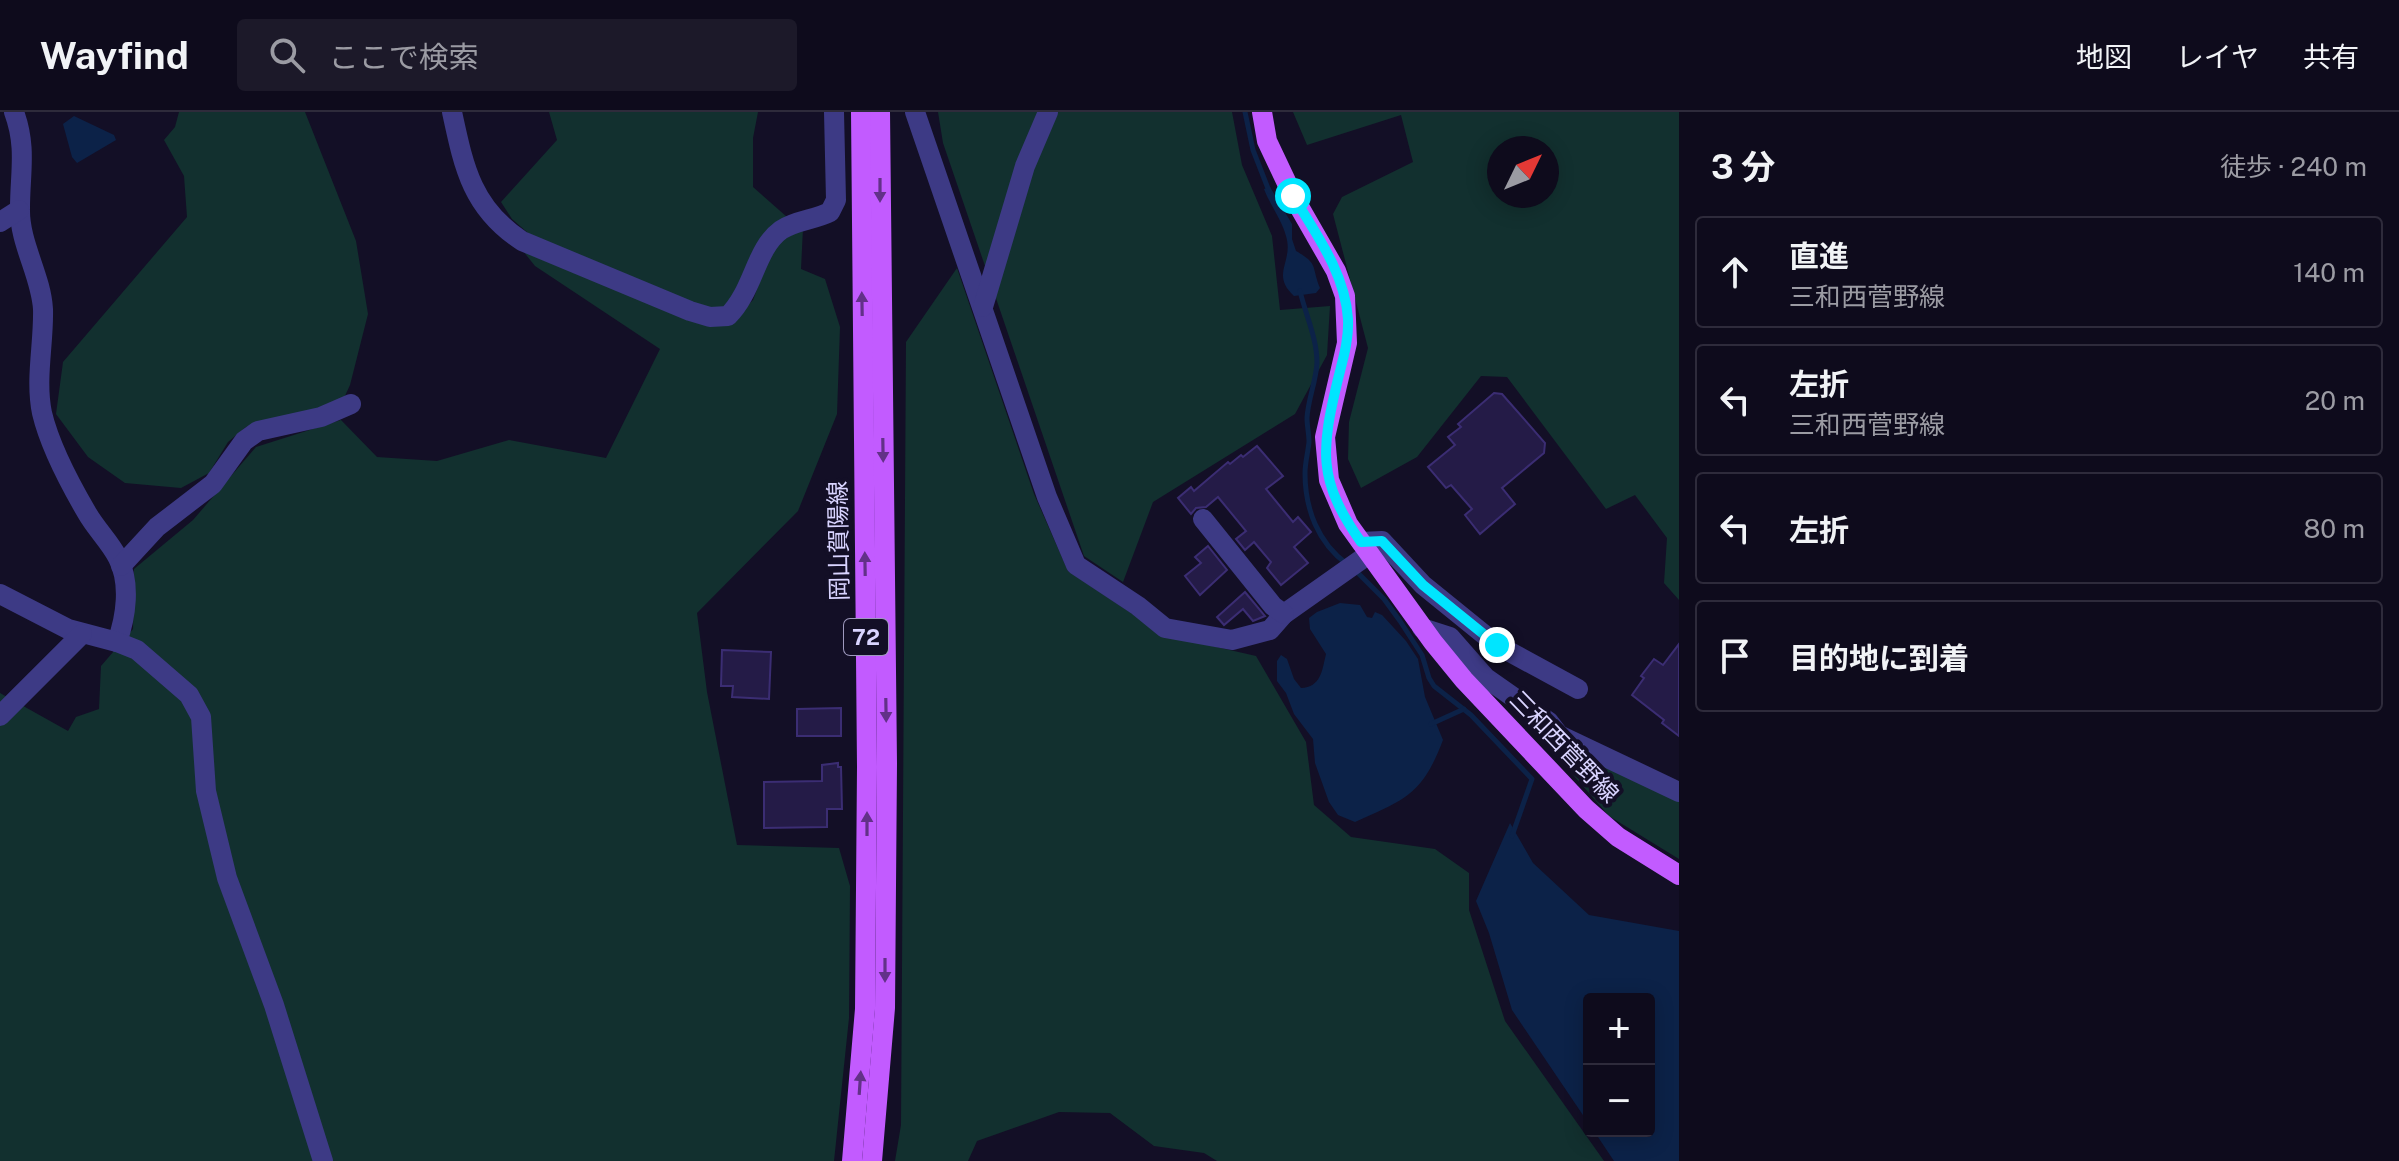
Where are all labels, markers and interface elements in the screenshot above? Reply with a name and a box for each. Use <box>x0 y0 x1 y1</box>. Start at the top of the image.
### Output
search box <box>237 19 797 91</box>
text: Wayfind <box>40 33 189 78</box>
icon: search <box>265 33 309 77</box>
text: ここで検索 <box>329 39 479 75</box>
text: 地図 <box>2076 40 2132 73</box>
text: レイヤ <box>2176 40 2259 73</box>
text: 共有 <box>2303 40 2359 73</box>
north arrow <box>1487 136 1559 208</box>
text: 3 分 <box>1711 147 1775 187</box>
text: 徒歩 · 240 m <box>2220 151 2367 182</box>
one-way arrow <box>874 178 887 203</box>
route start <box>1275 178 1311 214</box>
text: 直進 <box>1789 238 1849 274</box>
icon: ahead <box>1713 250 1757 294</box>
text: 140 m <box>2293 257 2365 288</box>
text: 三和西菅野線 <box>1789 281 1945 312</box>
one-way arrow <box>856 291 868 316</box>
text: 左折 <box>1789 366 1849 402</box>
icon: left <box>1713 378 1757 422</box>
text: 20 m <box>2305 385 2365 416</box>
text: 三和西菅野線 <box>1789 409 1945 440</box>
one-way arrow <box>877 438 889 463</box>
street label: 岡山賀陽線 <box>823 481 853 601</box>
icon: left <box>1713 506 1757 550</box>
text: 左折 <box>1789 512 1849 548</box>
text: 80 m <box>2304 513 2365 544</box>
one-way arrow <box>859 551 871 576</box>
road number: 72 <box>844 619 888 655</box>
route end <box>1479 627 1515 663</box>
icon: arrive <box>1713 634 1757 678</box>
text: 目的地に到着 <box>1789 640 1969 676</box>
street label: 三和西菅野線 <box>1505 685 1625 808</box>
one-way arrow <box>880 698 892 723</box>
one-way arrow <box>861 811 873 836</box>
one-way arrow <box>879 958 891 983</box>
map controls <box>1583 993 1655 1137</box>
button: + <box>1583 993 1655 1065</box>
button: − <box>1583 1065 1655 1137</box>
one-way arrow <box>854 1070 867 1095</box>

